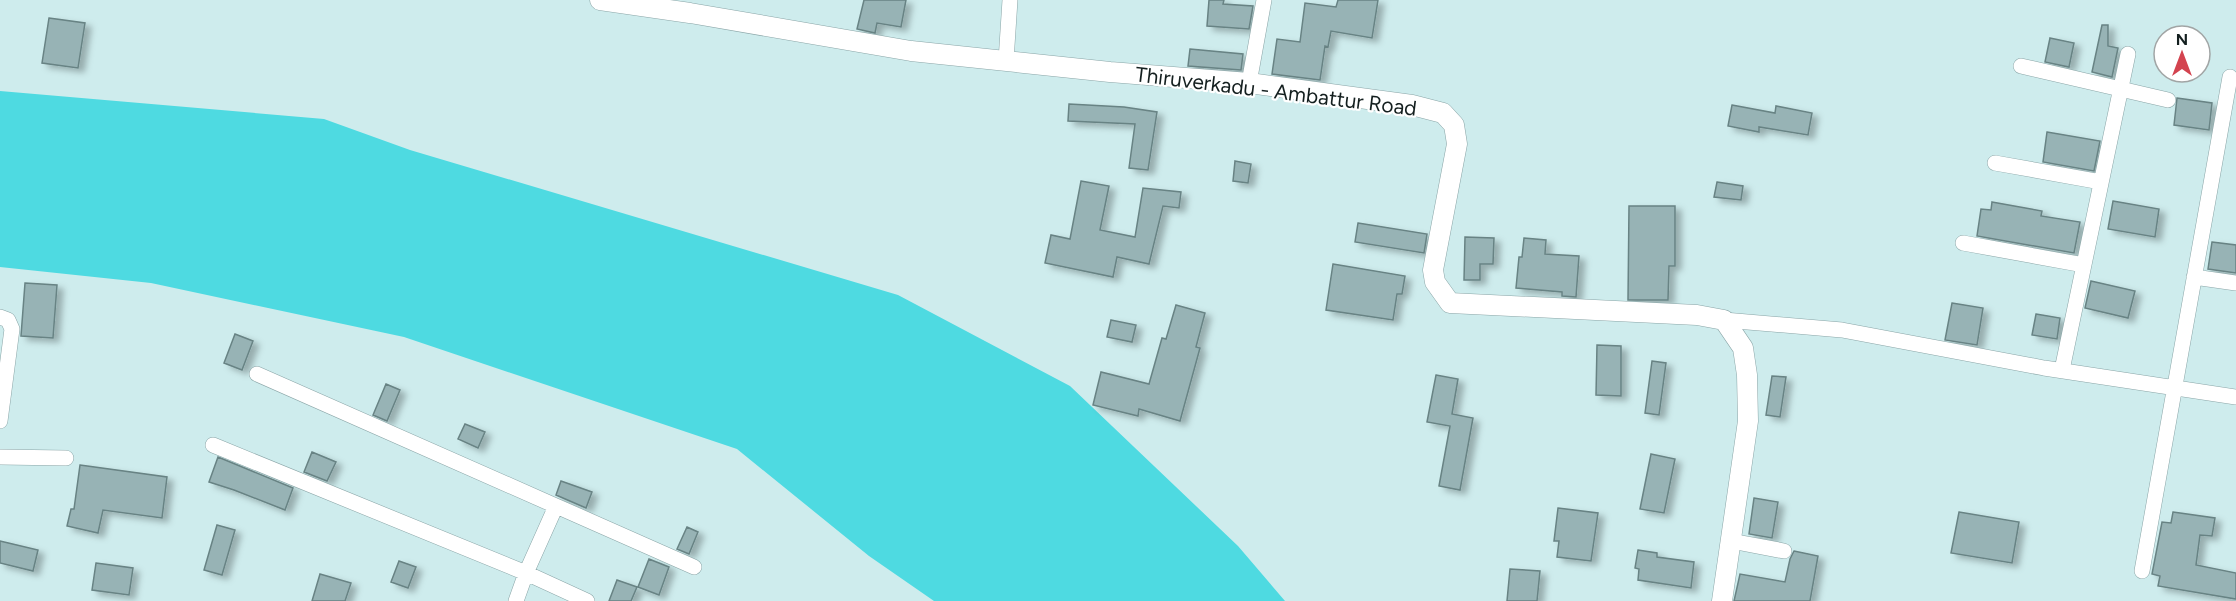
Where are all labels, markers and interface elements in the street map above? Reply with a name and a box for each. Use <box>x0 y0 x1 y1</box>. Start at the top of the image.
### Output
north arrow <box>2152 24 2212 84</box>
text: N <box>2176 30 2188 49</box>
street label: Thiruverkadu - Ambattur Road <box>1134 61 1418 121</box>

